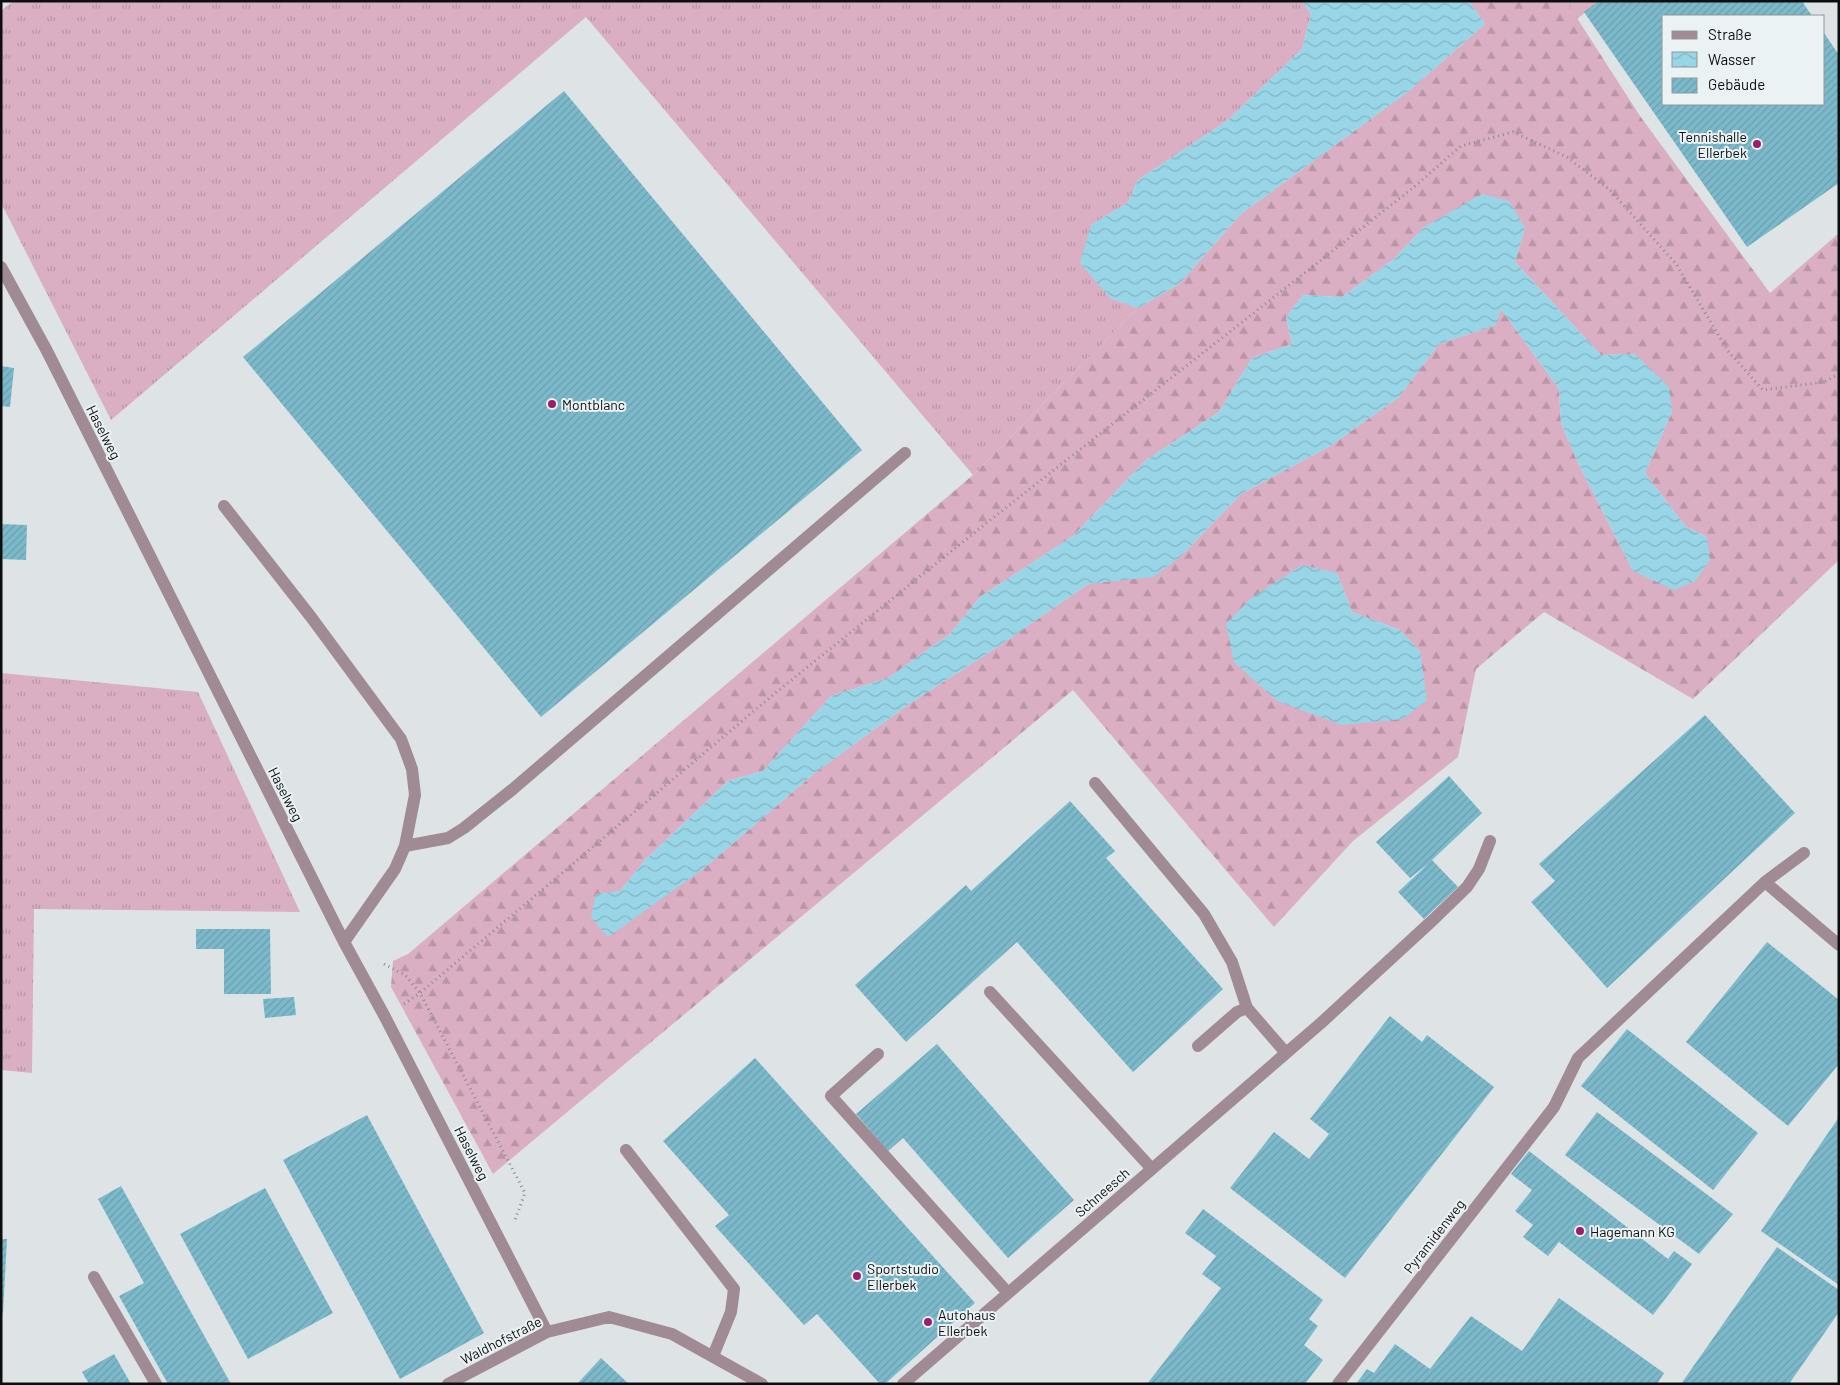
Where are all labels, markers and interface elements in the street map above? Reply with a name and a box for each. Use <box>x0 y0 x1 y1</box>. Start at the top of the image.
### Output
legend <box>1662 15 1825 105</box>
text: Straße <box>1708 25 1752 43</box>
text: Wasser <box>1708 50 1756 68</box>
text: Gebäude <box>1708 75 1765 93</box>
place label: Tennishalle Ellerbek <box>1679 128 1747 161</box>
marker: Tennishalle Ellerbek <box>1751 138 1763 150</box>
place label: Montblanc <box>562 396 625 413</box>
marker: Montblanc <box>546 398 558 410</box>
street label: Haselweg <box>83 402 125 462</box>
street label: Haselweg <box>265 764 307 824</box>
street label: Haselweg <box>451 1123 493 1183</box>
street label: Schneesch <box>1071 1164 1133 1220</box>
street label: Pyramidenweg <box>1400 1196 1468 1276</box>
place label: Hagemann KG <box>1590 1223 1675 1240</box>
marker: Hagemann KG <box>1574 1225 1586 1237</box>
place label: Sportstudio Ellerbek <box>867 1260 939 1293</box>
marker: Sportstudio Ellerbek <box>851 1270 863 1282</box>
place label: Autohaus Ellerbek <box>938 1306 996 1339</box>
street label: Waldhofstraße <box>458 1312 544 1368</box>
marker: Autohaus Ellerbek <box>922 1316 934 1328</box>

